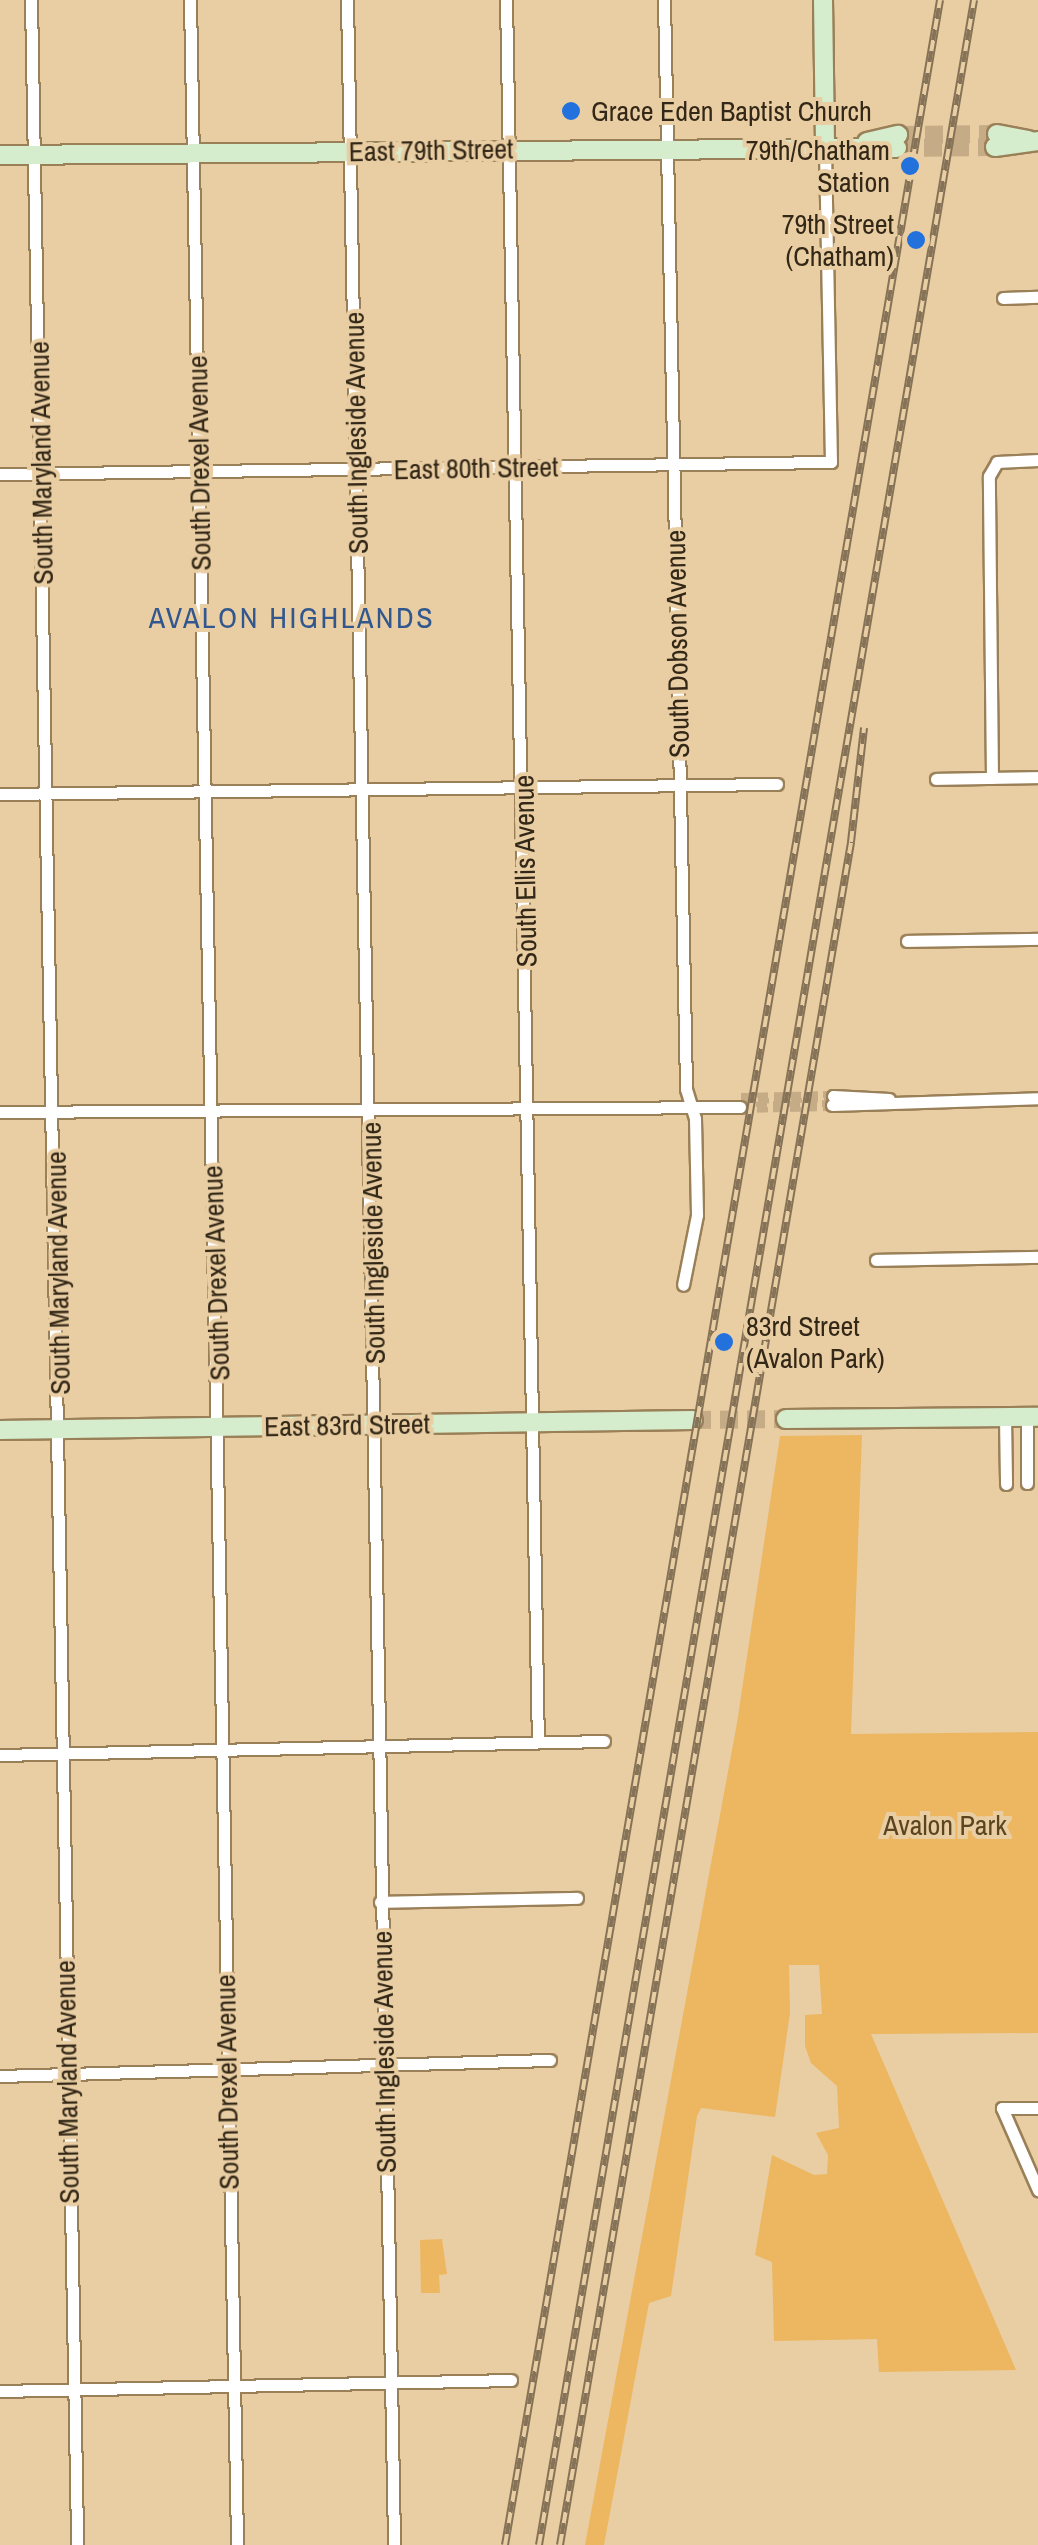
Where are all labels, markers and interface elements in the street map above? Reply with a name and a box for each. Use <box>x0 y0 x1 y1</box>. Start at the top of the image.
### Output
place label: Grace Eden Baptist Church <box>591 94 872 128</box>
marker: Grace Eden Baptist Church <box>560 100 582 122</box>
street label: East 79th Street <box>348 132 514 168</box>
place label: 79th/Chatham Station <box>746 133 890 199</box>
marker: 79th/Chatham Station <box>899 155 921 177</box>
place label: 79th Street (Chatham) <box>782 207 894 273</box>
marker: 79th Street (Chatham) <box>903 227 929 253</box>
street label: South Ingleside Avenue <box>337 311 375 555</box>
street label: South Maryland Avenue <box>22 340 60 586</box>
street label: South Drexel Avenue <box>180 354 218 572</box>
street label: East 80th Street <box>393 450 559 486</box>
street label: South Dobson Avenue <box>658 529 696 759</box>
district label: AVALON HIGHLANDS <box>149 599 435 635</box>
street label: South Ellis Avenue <box>507 774 543 968</box>
street label: South Ingleside Avenue <box>354 1121 392 1365</box>
street label: South Maryland Avenue <box>39 1150 77 1396</box>
street label: South Drexel Avenue <box>195 1164 237 1382</box>
place label: 83rd Street (Avalon Park) <box>746 1309 885 1375</box>
marker: 83rd Street (Avalon Park) <box>711 1329 737 1355</box>
street label: East 83rd Street <box>264 1407 430 1443</box>
park label: Avalon Park <box>883 1808 1007 1842</box>
street label: South Ingleside Avenue <box>365 1930 403 2174</box>
street label: South Maryland Avenue <box>48 1959 86 2205</box>
street label: South Drexel Avenue <box>208 1973 246 2191</box>

